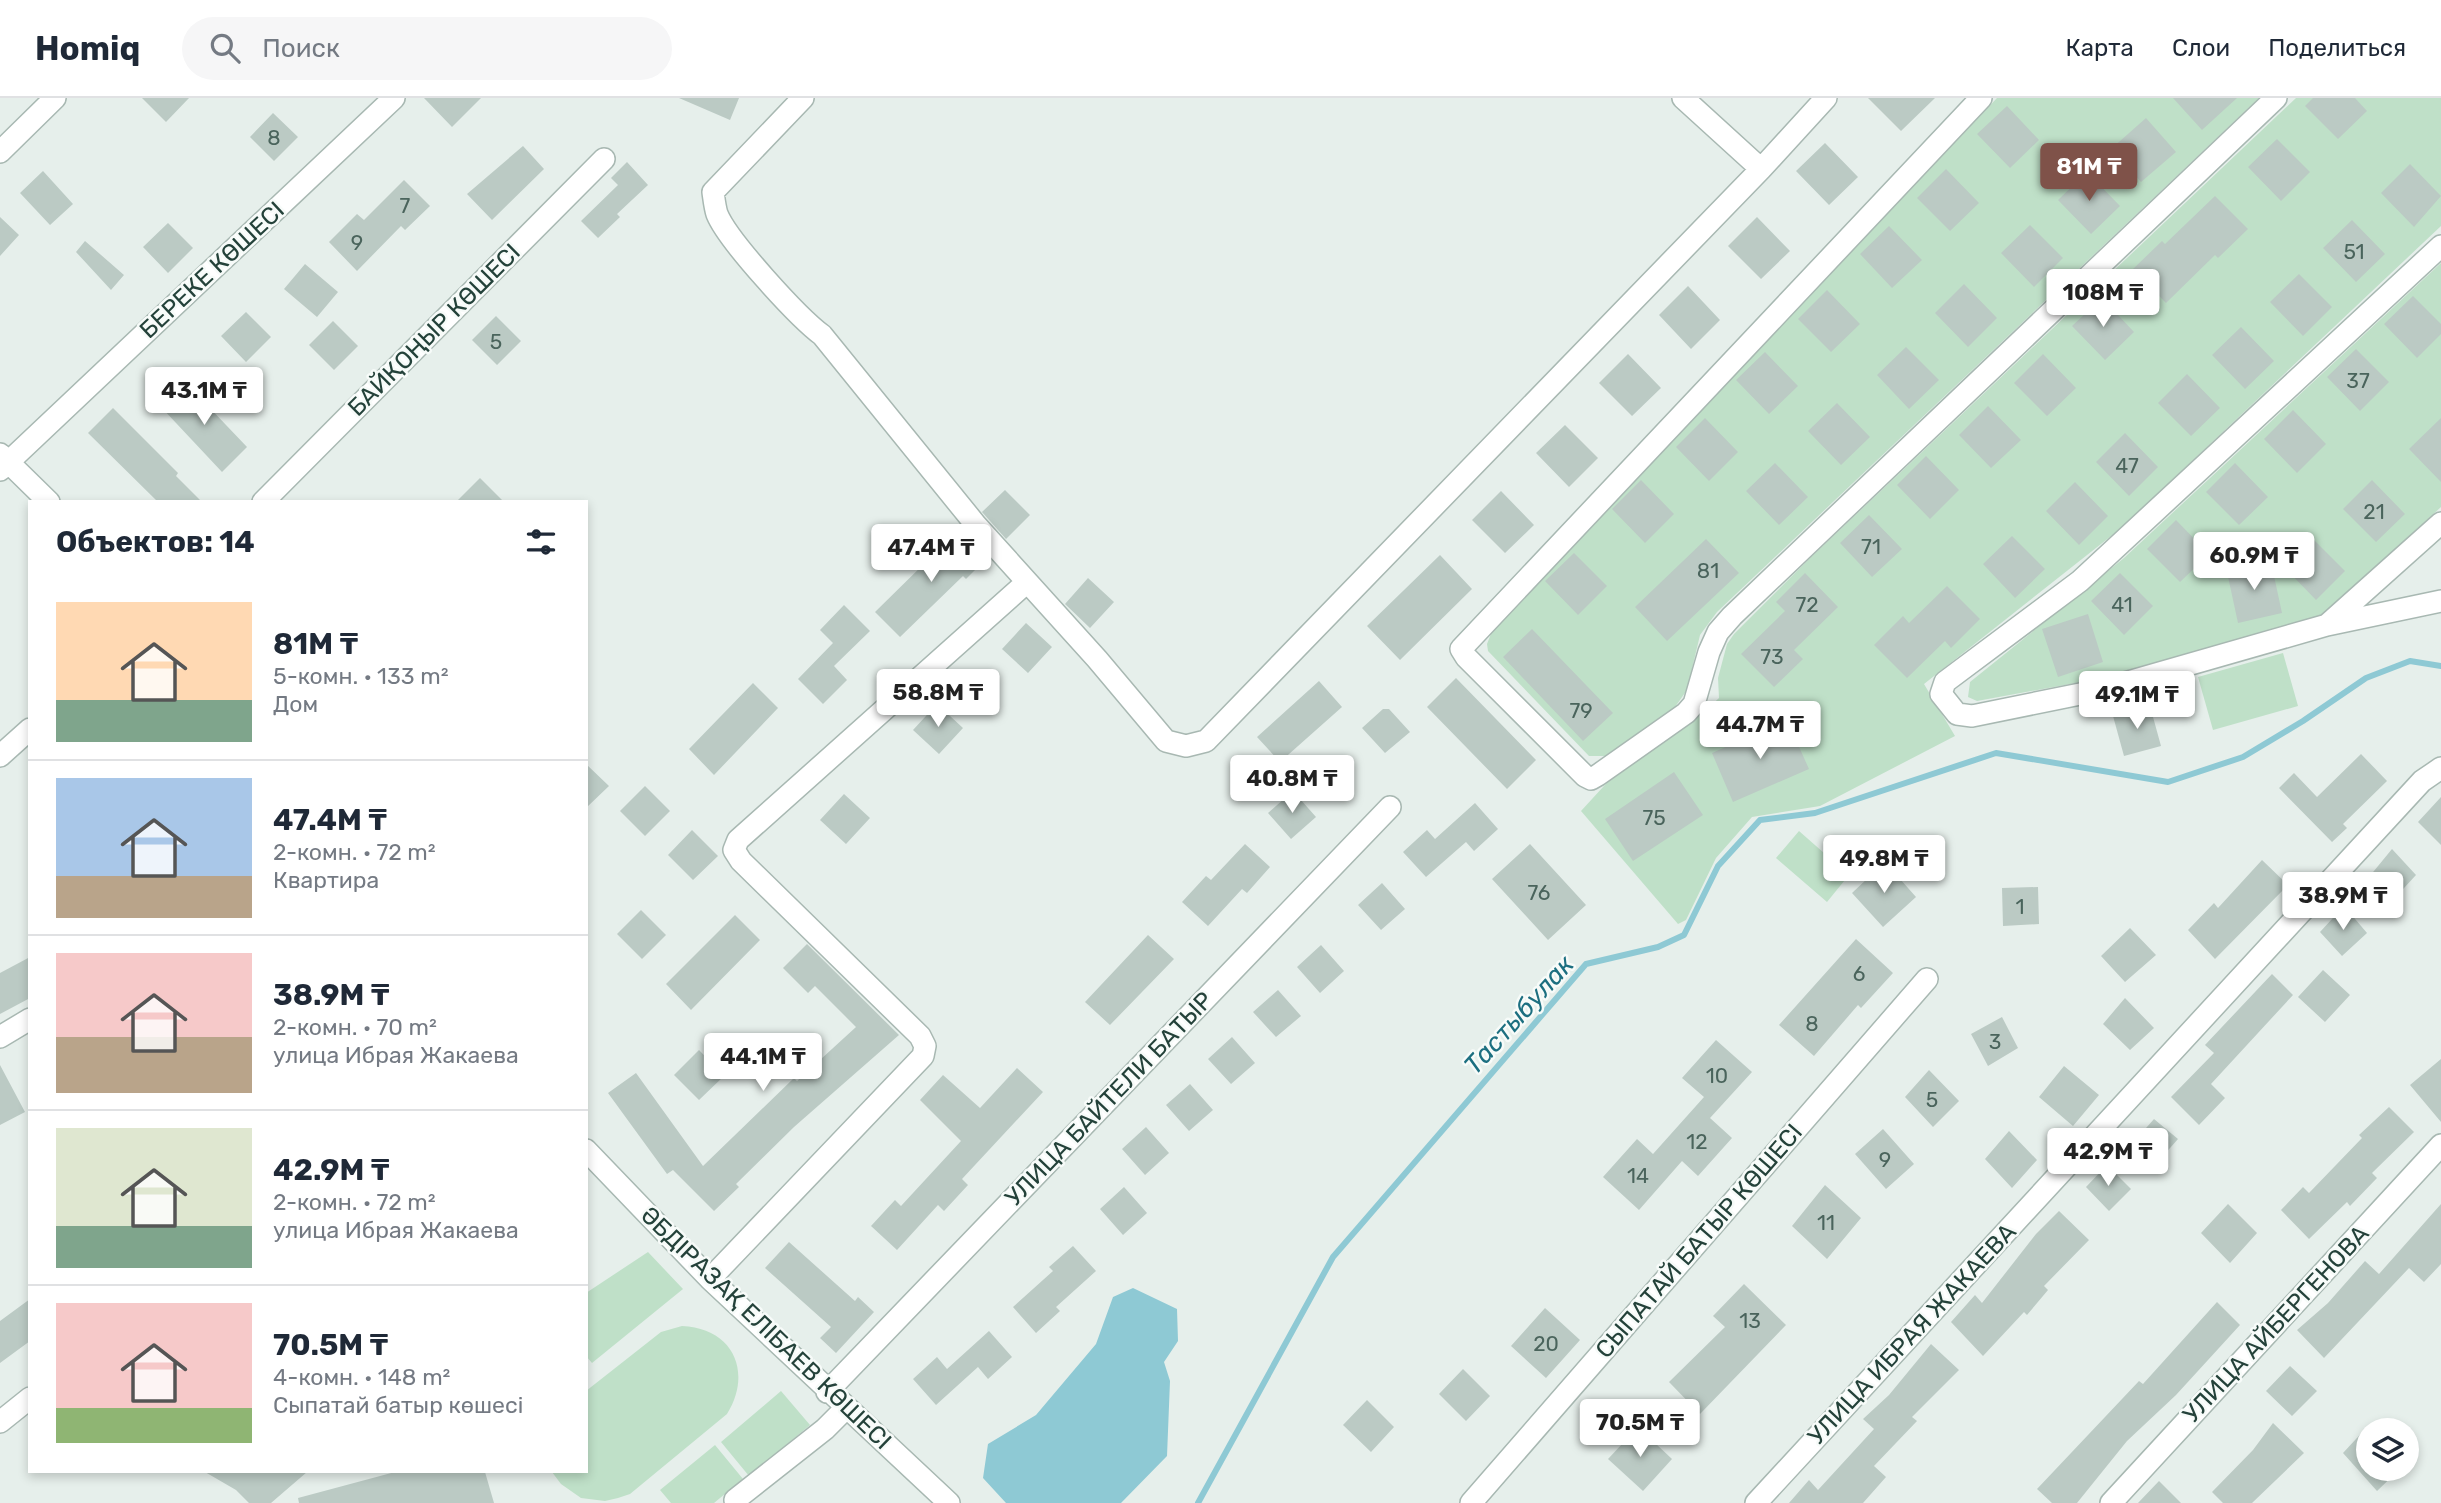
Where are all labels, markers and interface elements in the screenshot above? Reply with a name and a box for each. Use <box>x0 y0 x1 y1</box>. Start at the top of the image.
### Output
search box <box>182 17 672 80</box>
text: Homiq <box>35 29 140 68</box>
icon: search <box>206 29 244 67</box>
text: Поиск <box>262 33 340 64</box>
text: Карта <box>2065 34 2134 62</box>
text: Слои <box>2172 34 2230 62</box>
text: Поделиться <box>2268 34 2406 62</box>
house number: 8 <box>267 125 281 150</box>
pin: 81M ₸ <box>2040 144 2138 203</box>
text: 81M ₸ <box>2056 152 2122 180</box>
house number: 7 <box>400 193 411 218</box>
street label: БЕРЕКЕ КӨШЕСІ <box>134 196 290 344</box>
house number: 9 <box>351 230 363 255</box>
street label: БАЙҚОҢЫР КӨШЕСІ <box>342 238 526 422</box>
house number: 51 <box>2343 239 2365 264</box>
pin: 108M ₸ <box>2046 270 2160 329</box>
text: 108M ₸ <box>2062 278 2144 306</box>
house number: 5 <box>490 329 502 354</box>
pin: 43.1M ₸ <box>139 368 269 427</box>
house number: 37 <box>2346 368 2370 393</box>
text: 43.1M ₸ <box>161 376 247 404</box>
house number: 47 <box>2115 453 2139 478</box>
house number: 21 <box>2363 499 2385 524</box>
icon: filters <box>522 523 560 561</box>
text: Объектов: 14 <box>56 524 255 560</box>
pin: 47.4M ₸ <box>866 524 996 584</box>
pin: 60.9M ₸ <box>2189 532 2319 592</box>
text: 47.4M ₸ <box>887 533 975 561</box>
house number: 71 <box>1861 534 1881 559</box>
text: 60.9M ₸ <box>2209 541 2299 569</box>
house number: 81 <box>1697 558 1719 583</box>
house number: 72 <box>1795 592 1819 617</box>
house number: 41 <box>2111 592 2133 617</box>
text: 81M ₸ <box>273 626 358 662</box>
icon: home <box>112 630 196 714</box>
house number: 73 <box>1760 644 1784 669</box>
text: 5-комн. · 133 m² <box>273 662 449 690</box>
pin: 58.8M ₸ <box>873 670 1003 729</box>
pin: 49.1M ₸ <box>2072 672 2202 731</box>
text: 58.8M ₸ <box>893 678 983 706</box>
text: 49.1M ₸ <box>2095 680 2179 708</box>
text: Дом <box>273 690 318 718</box>
house number: 79 <box>1569 698 1593 723</box>
pin: 44.7M ₸ <box>1695 702 1825 761</box>
text: 44.7M ₸ <box>1716 710 1804 738</box>
pin: 40.8M ₸ <box>1227 756 1357 815</box>
text: 40.8M ₸ <box>1246 764 1338 792</box>
text: 47.4M ₸ <box>273 802 387 838</box>
house number: 75 <box>1642 805 1666 830</box>
icon: home <box>112 806 196 890</box>
pin: 49.8M ₸ <box>1819 836 1949 895</box>
text: 2-комн. · 72 m² <box>273 838 436 866</box>
text: 49.8M ₸ <box>1839 844 1929 872</box>
text: Квартира <box>273 866 379 894</box>
pin: 38.9M ₸ <box>2278 872 2408 932</box>
house number: 76 <box>1528 880 1550 905</box>
text: 38.9M ₸ <box>2298 881 2388 909</box>
house number: 1 <box>2016 894 2025 919</box>
water label: Тастыбулак <box>1458 949 1581 1081</box>
house number: 6 <box>1853 961 1865 986</box>
text: 38.9M ₸ <box>273 977 390 1013</box>
icon: home <box>112 981 196 1065</box>
street label: УЛИЦА БАЙТЕЛИ БАТЫР <box>999 986 1219 1212</box>
house number: 8 <box>1805 1011 1819 1036</box>
text: 2-комн. · 70 m² <box>273 1013 437 1041</box>
house number: 3 <box>1989 1029 2001 1054</box>
pin: 44.1M ₸ <box>698 1034 828 1093</box>
text: улица Ибрая Жакаева <box>273 1041 519 1069</box>
text: 44.1M ₸ <box>720 1042 806 1070</box>
house number: 10 <box>1706 1063 1728 1088</box>
house number: 5 <box>1926 1087 1938 1112</box>
street label: СЫПАТАЙ БАТЫР КӨШЕСІ <box>1590 1118 1808 1364</box>
pin: 42.9M ₸ <box>2043 1128 2173 1188</box>
house number: 12 <box>1686 1129 1708 1154</box>
text: 42.9M ₸ <box>2063 1137 2153 1165</box>
house number: 9 <box>1879 1147 1891 1172</box>
text: 42.9M ₸ <box>273 1152 390 1188</box>
icon: home <box>112 1156 196 1240</box>
house number: 14 <box>1627 1163 1649 1188</box>
text: 2-комн. · 72 m² <box>273 1188 436 1216</box>
street label: ӘБДІРАЗАҚ ЕЛІБАЕВ КӨШЕСІ <box>635 1201 897 1455</box>
house number: 11 <box>1817 1210 1835 1235</box>
text: улица Ибрая Жакаева <box>273 1216 519 1244</box>
street label: УЛИЦА ИБРАЯ ЖАКАЕВА <box>1802 1218 2022 1450</box>
street label: УЛИЦА АЙБЕРГЕНОВА <box>2177 1220 2375 1428</box>
house number: 13 <box>1739 1308 1761 1333</box>
text: 70.5M ₸ <box>273 1327 388 1363</box>
icon: home <box>112 1331 196 1415</box>
house number: 20 <box>1533 1331 1559 1356</box>
text: 4-комн. · 148 m² <box>273 1363 450 1391</box>
text: Сыпатай батыр көшесі <box>273 1391 523 1419</box>
pin: 70.5M ₸ <box>1575 1400 1705 1459</box>
text: 70.5M ₸ <box>1596 1408 1684 1436</box>
map controls <box>2356 1418 2419 1481</box>
button: layers <box>2356 1418 2419 1481</box>

